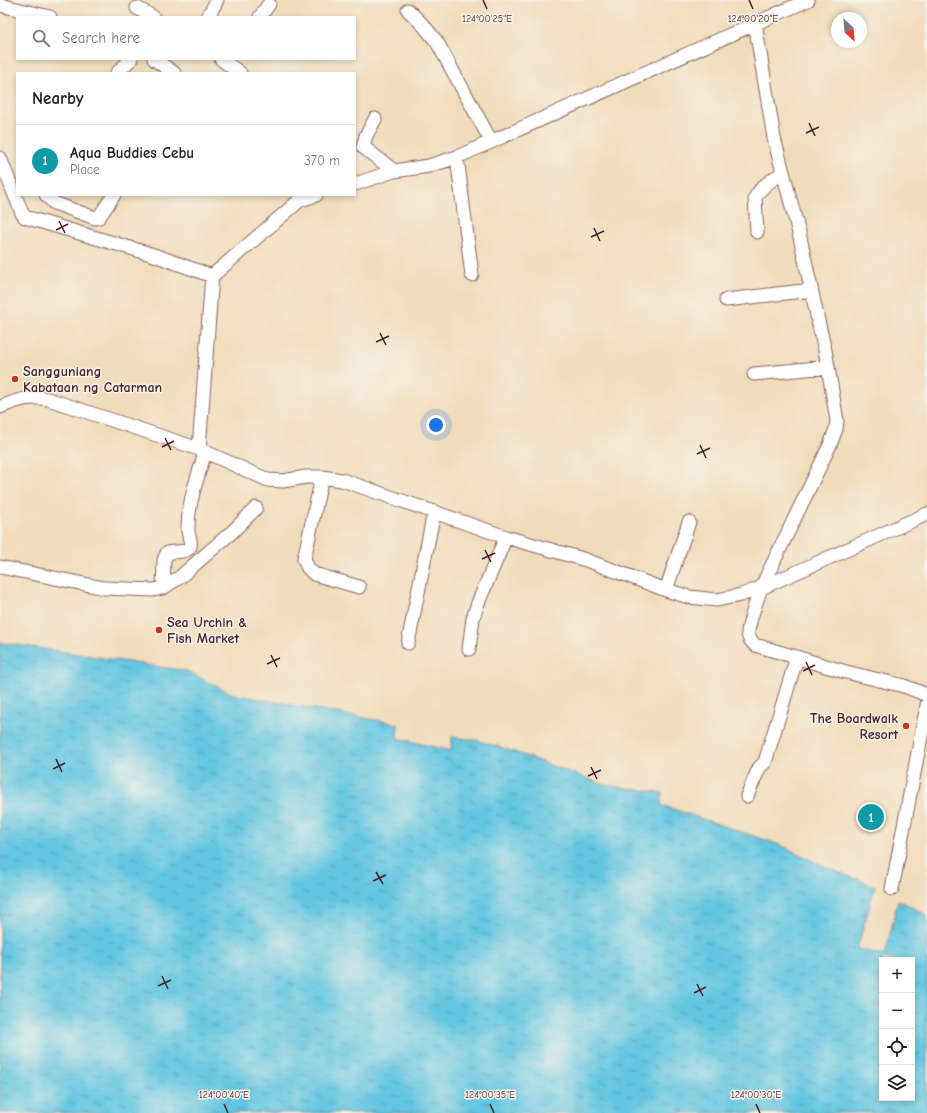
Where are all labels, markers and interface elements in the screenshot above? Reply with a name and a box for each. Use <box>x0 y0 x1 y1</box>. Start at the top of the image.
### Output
north arrow <box>831 12 867 48</box>
text: 124°00'25"E <box>462 13 512 25</box>
text: 124°00'20"E <box>728 13 778 25</box>
search box <box>16 16 356 60</box>
icon: search <box>30 27 52 49</box>
text: Search here <box>62 29 140 47</box>
text: Nearby <box>32 89 83 108</box>
text: Aqua Buddies Cebu <box>70 144 194 162</box>
text: 1 <box>42 153 48 168</box>
text: 370 m <box>304 153 340 168</box>
text: Place <box>70 162 100 177</box>
place label: Sangguniang Kabataan ng Catarman <box>23 363 162 396</box>
marker: Sangguniang Kabataan ng Catarman <box>10 374 20 384</box>
your location <box>426 415 446 435</box>
place label: Sea Urchin & Fish Market <box>167 614 247 647</box>
marker: Sea Urchin & Fish Market <box>154 625 164 635</box>
place label: The Boardwalk Resort <box>810 710 898 743</box>
marker: The Boardwalk Resort <box>901 721 911 731</box>
pin: 1 <box>858 802 884 832</box>
map controls <box>879 957 915 1101</box>
button: + <box>879 957 915 993</box>
button: − <box>879 993 915 1029</box>
button: locate <box>879 1029 915 1065</box>
button: layers <box>879 1065 915 1101</box>
text: 124°00'40"E <box>199 1089 249 1101</box>
text: 124°00'35"E <box>465 1089 515 1101</box>
text: 124°00'30"E <box>731 1089 781 1101</box>

